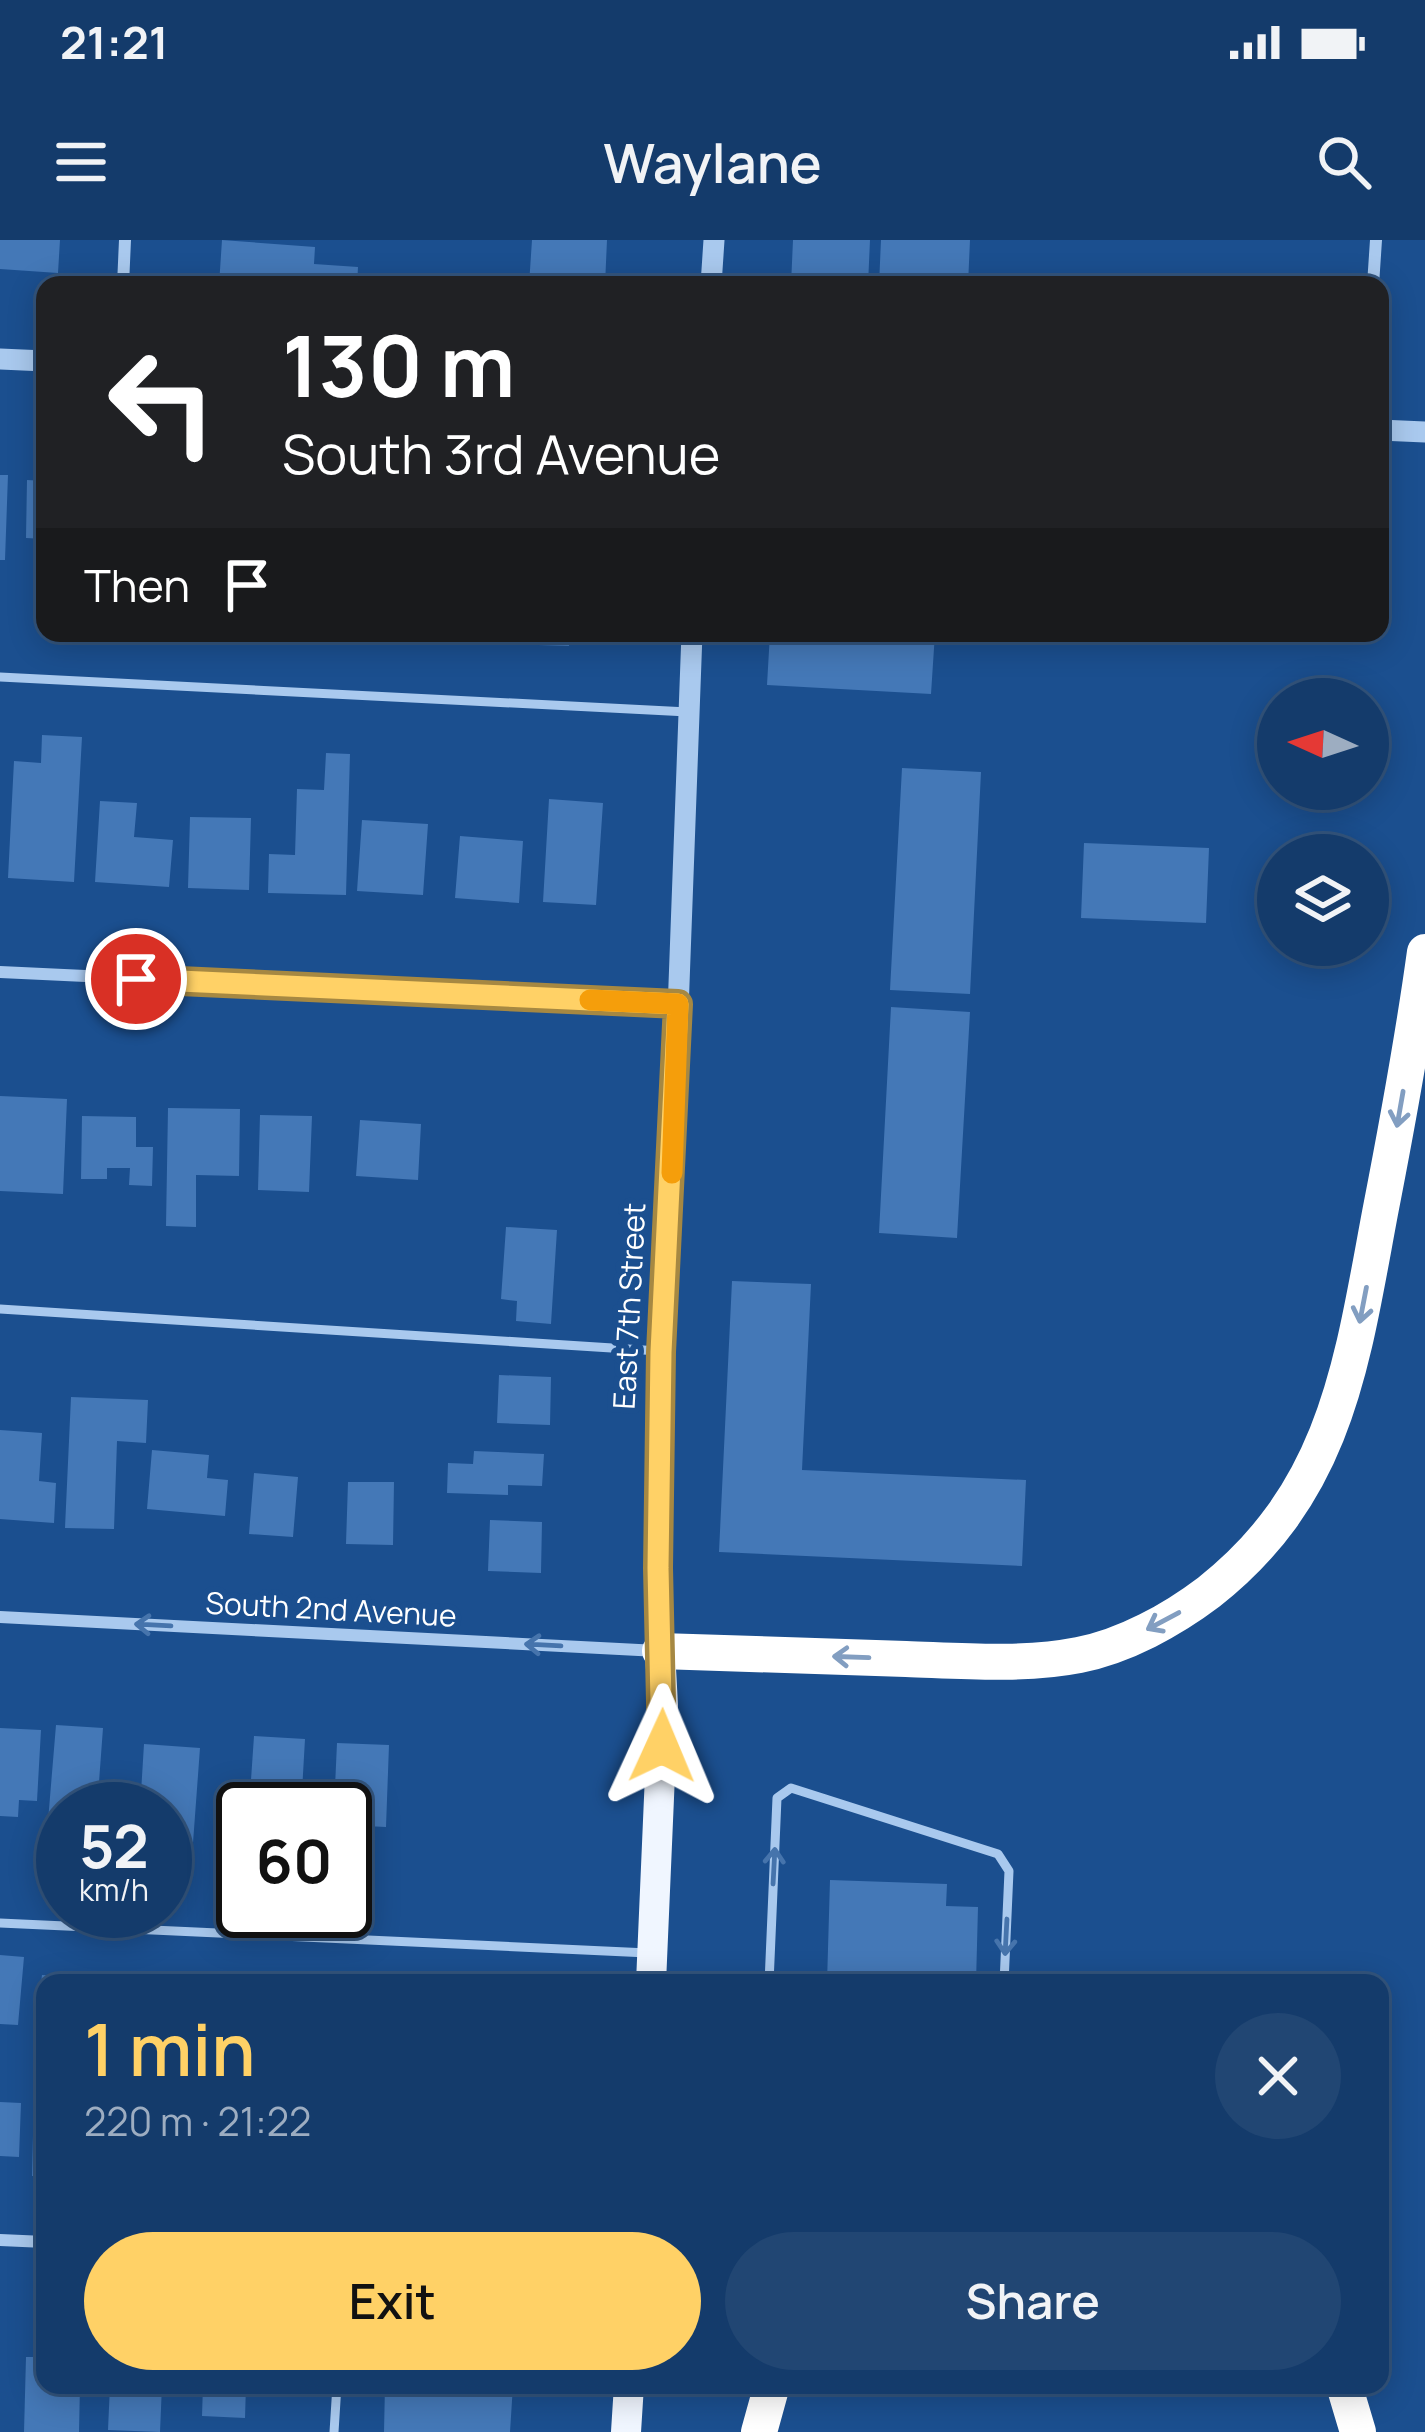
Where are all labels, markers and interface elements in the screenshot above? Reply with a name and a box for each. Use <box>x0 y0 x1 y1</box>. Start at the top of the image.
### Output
text: 21:21 <box>60 11 168 73</box>
text: Waylane <box>603 125 822 199</box>
icon: menu <box>48 129 114 195</box>
icon: search <box>1311 129 1377 195</box>
text: 130 m <box>282 307 515 422</box>
icon: left <box>84 324 240 480</box>
text: South 3rd Avenue <box>282 416 720 490</box>
icon: arrive <box>214 552 280 618</box>
text: Then <box>84 554 190 616</box>
north arrow <box>1257 678 1389 810</box>
map controls <box>1257 678 1389 966</box>
button: layers <box>1257 834 1389 966</box>
pin <box>85 928 187 1030</box>
icon: arrive <box>103 946 169 1012</box>
one-way arrow <box>1387 1088 1410 1127</box>
street label: East 7th Street <box>603 1202 654 1410</box>
one-way arrow <box>1351 1285 1373 1324</box>
street label: South 2nd Avenue <box>205 1581 458 1636</box>
one-way arrow <box>1146 1610 1181 1633</box>
one-way arrow <box>134 1613 173 1636</box>
one-way arrow <box>524 1633 563 1656</box>
one-way arrow <box>832 1646 871 1669</box>
position arrow <box>599 1683 725 1809</box>
speed limit sign: 60 <box>216 1782 372 1938</box>
text: 52 <box>79 1804 149 1886</box>
one-way arrow <box>763 1847 786 1886</box>
text: km/h <box>79 1869 149 1910</box>
one-way arrow <box>995 1917 1018 1956</box>
text: 1 min <box>84 1999 256 2098</box>
button: close <box>1215 2013 1341 2139</box>
text: 220 m · 21:22 <box>84 2094 311 2148</box>
button: Exit <box>84 2232 701 2370</box>
button: Share <box>725 2232 1341 2370</box>

